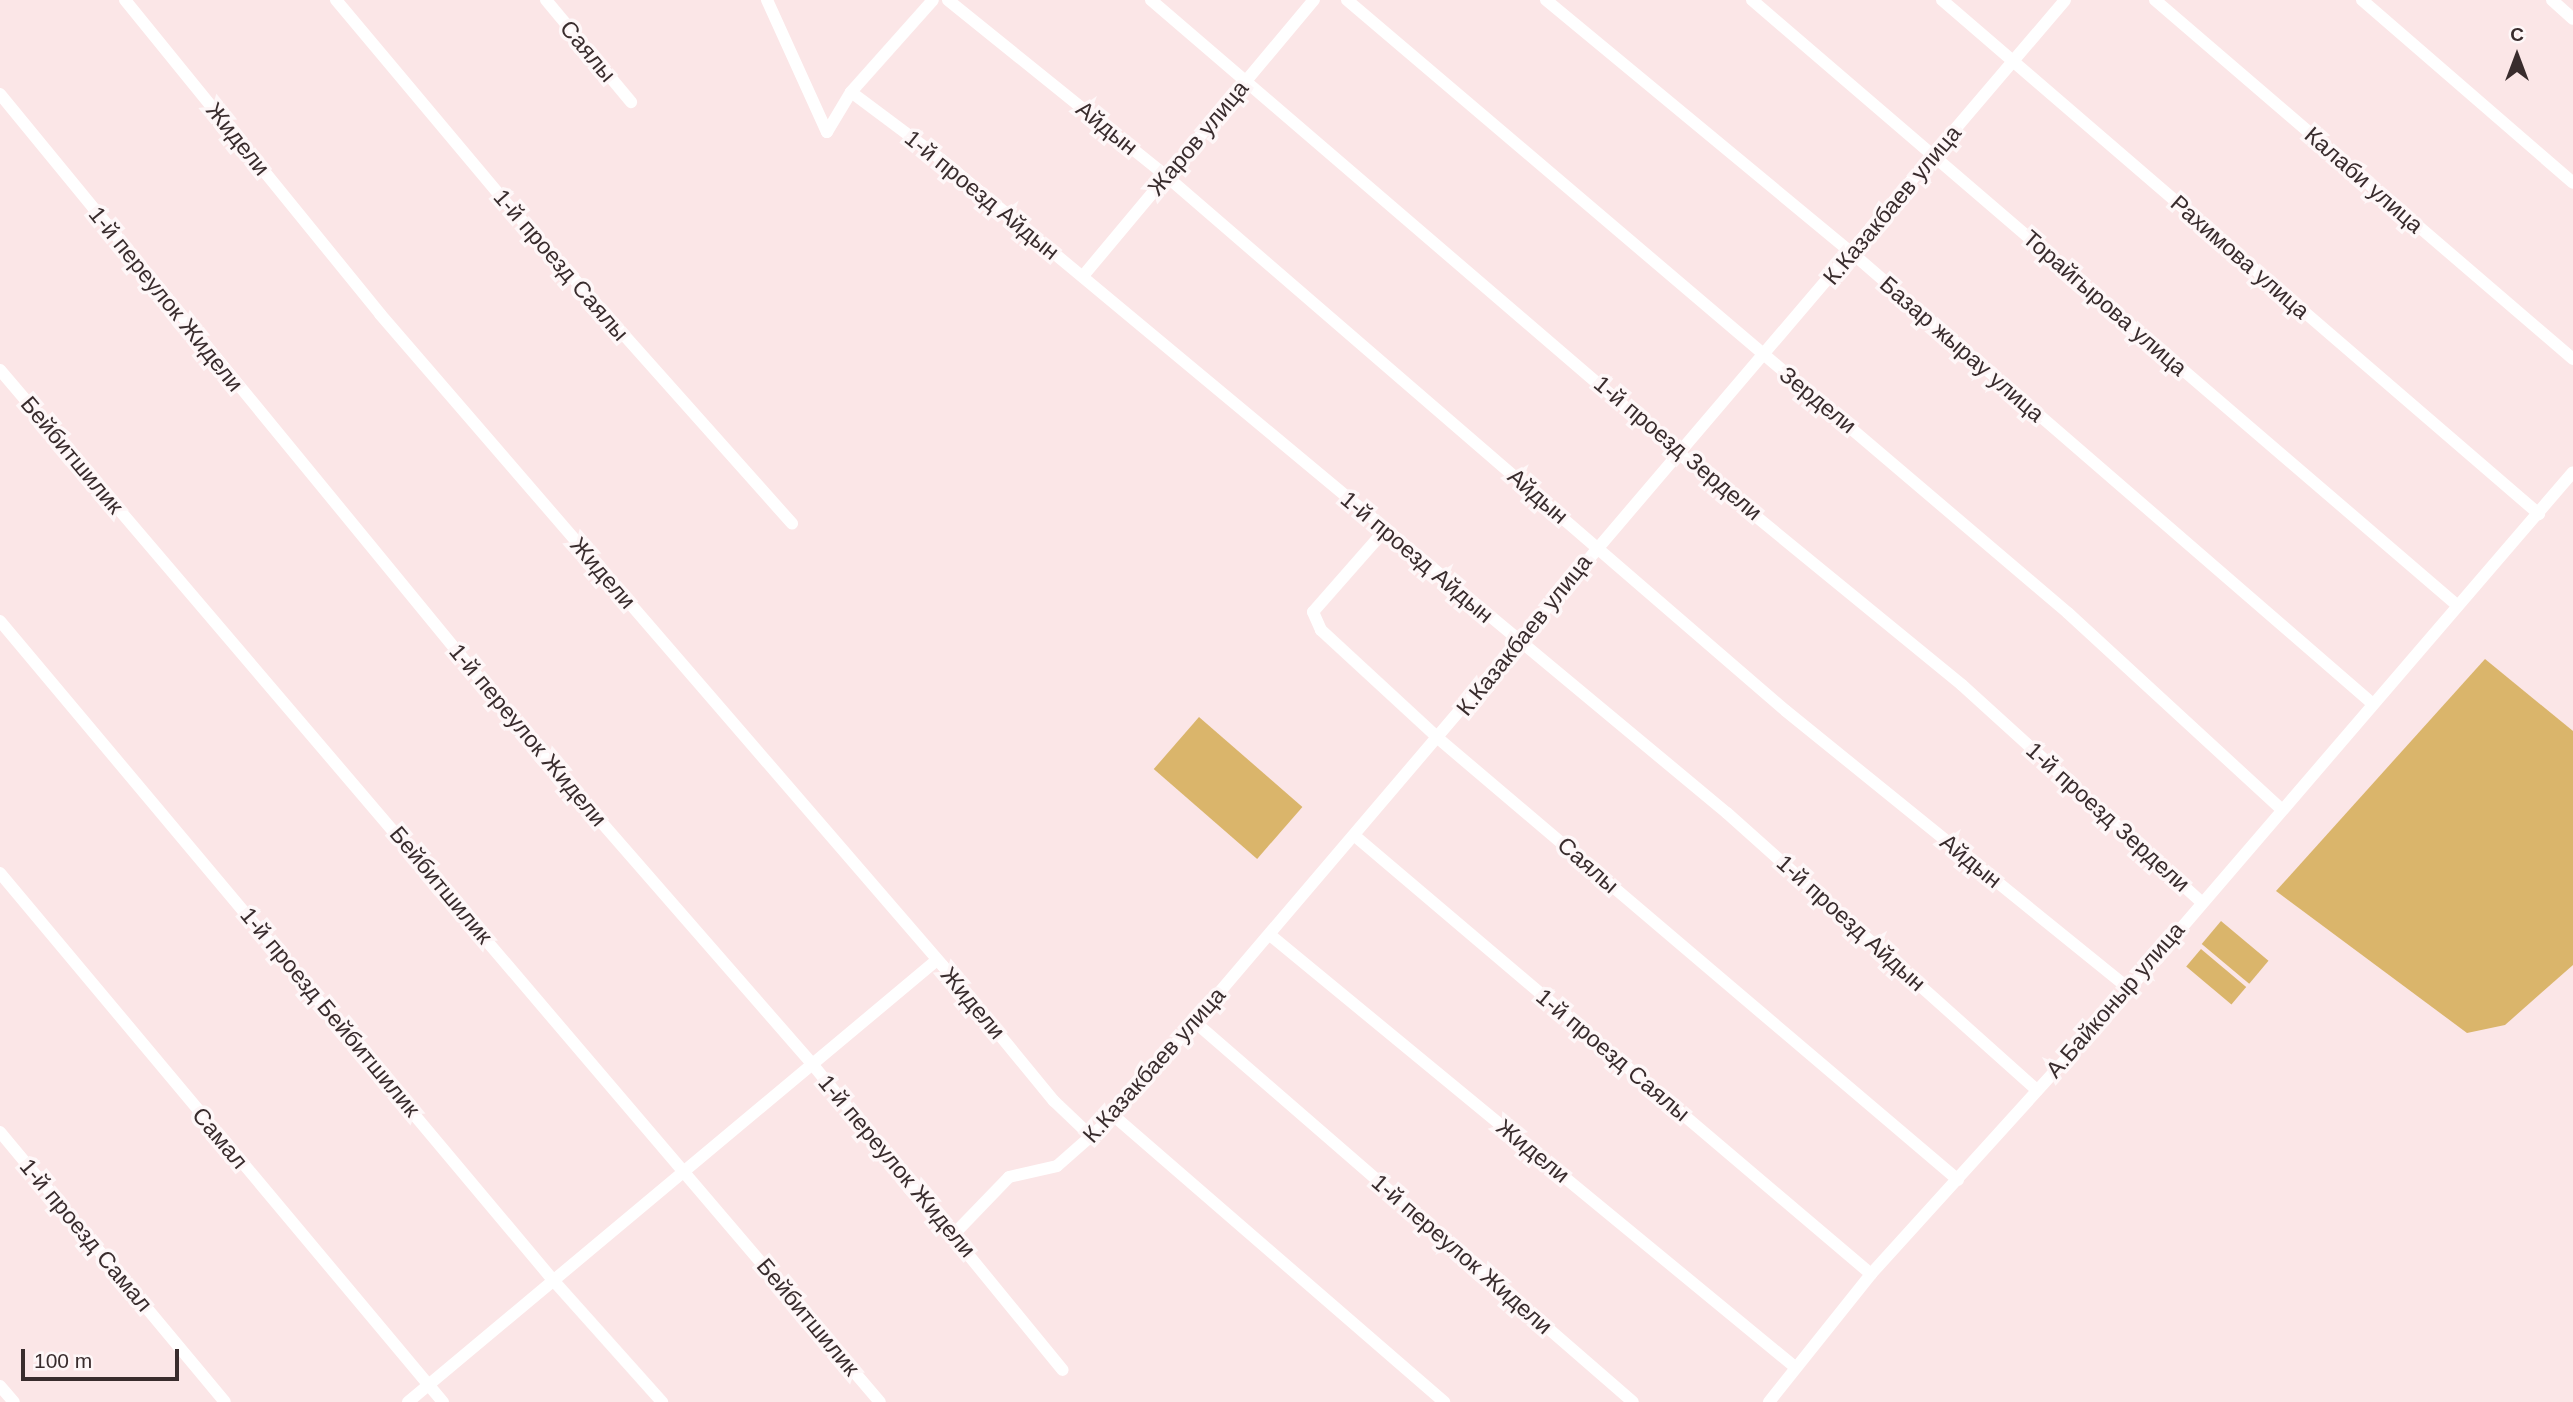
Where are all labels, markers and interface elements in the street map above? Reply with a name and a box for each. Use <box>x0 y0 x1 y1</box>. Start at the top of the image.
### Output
street label: Саялы <box>554 15 622 87</box>
north arrow <box>2482 21 2552 91</box>
text: С <box>2510 24 2524 45</box>
street label: Жаров улица <box>1142 75 1254 201</box>
street label: Айдын <box>1071 95 1143 161</box>
street label: Жидели <box>200 97 276 181</box>
street label: К.Казакбаев улица <box>1817 120 1967 290</box>
street label: Калаби улица <box>2299 121 2429 239</box>
street label: 1-й проезд Айдын <box>899 124 1065 266</box>
street label: 1-й проезд Саялы <box>488 184 634 346</box>
street label: Рахимова улица <box>2165 189 2315 325</box>
street label: 1-й переулок Жидели <box>83 201 249 397</box>
street label: Торайгырова улица <box>2017 224 2193 382</box>
street label: Базар жырау улица <box>1874 270 2050 428</box>
street label: Зердели <box>1774 361 1862 439</box>
street label: 1-й проезд Зердели <box>1588 370 1768 526</box>
street label: Бейбитшилик <box>15 391 129 519</box>
street label: Айдын <box>1502 462 1574 530</box>
street label: 1-й проезд Айдын <box>1335 485 1499 629</box>
street label: Жидели <box>564 532 642 614</box>
street label: К.Казакбаев улица <box>1450 549 1598 721</box>
street label: 1-й переулок Жидели <box>444 638 612 832</box>
street label: 1-й проезд Зердели <box>2021 736 2195 898</box>
street label: Бейбитшилик <box>384 821 498 949</box>
street label: Айдын <box>1935 828 2007 894</box>
street label: Саялы <box>1552 831 1624 899</box>
street label: 1-й проезд Айдын <box>1771 849 1931 997</box>
street label: 1-й проезд Бейбитшилик <box>234 902 426 1122</box>
street label: А.Байконыр улица <box>2040 917 2190 1083</box>
street label: Жидели <box>935 961 1011 1045</box>
street label: К.Казакбаев улица <box>1077 982 1231 1148</box>
street label: 1-й проезд Саялы <box>1531 983 1695 1127</box>
street label: 1-й переулок Жидели <box>813 1069 981 1263</box>
street label: Самал <box>186 1102 254 1174</box>
street label: Жидели <box>1491 1113 1575 1189</box>
street label: 1-й проезд Самал <box>14 1153 158 1317</box>
street label: 1-й переулок Жидели <box>1366 1168 1558 1340</box>
street label: Бейбитшилик <box>751 1253 865 1381</box>
scale bar <box>24 1336 182 1380</box>
text: 100 m <box>34 1349 92 1372</box>

